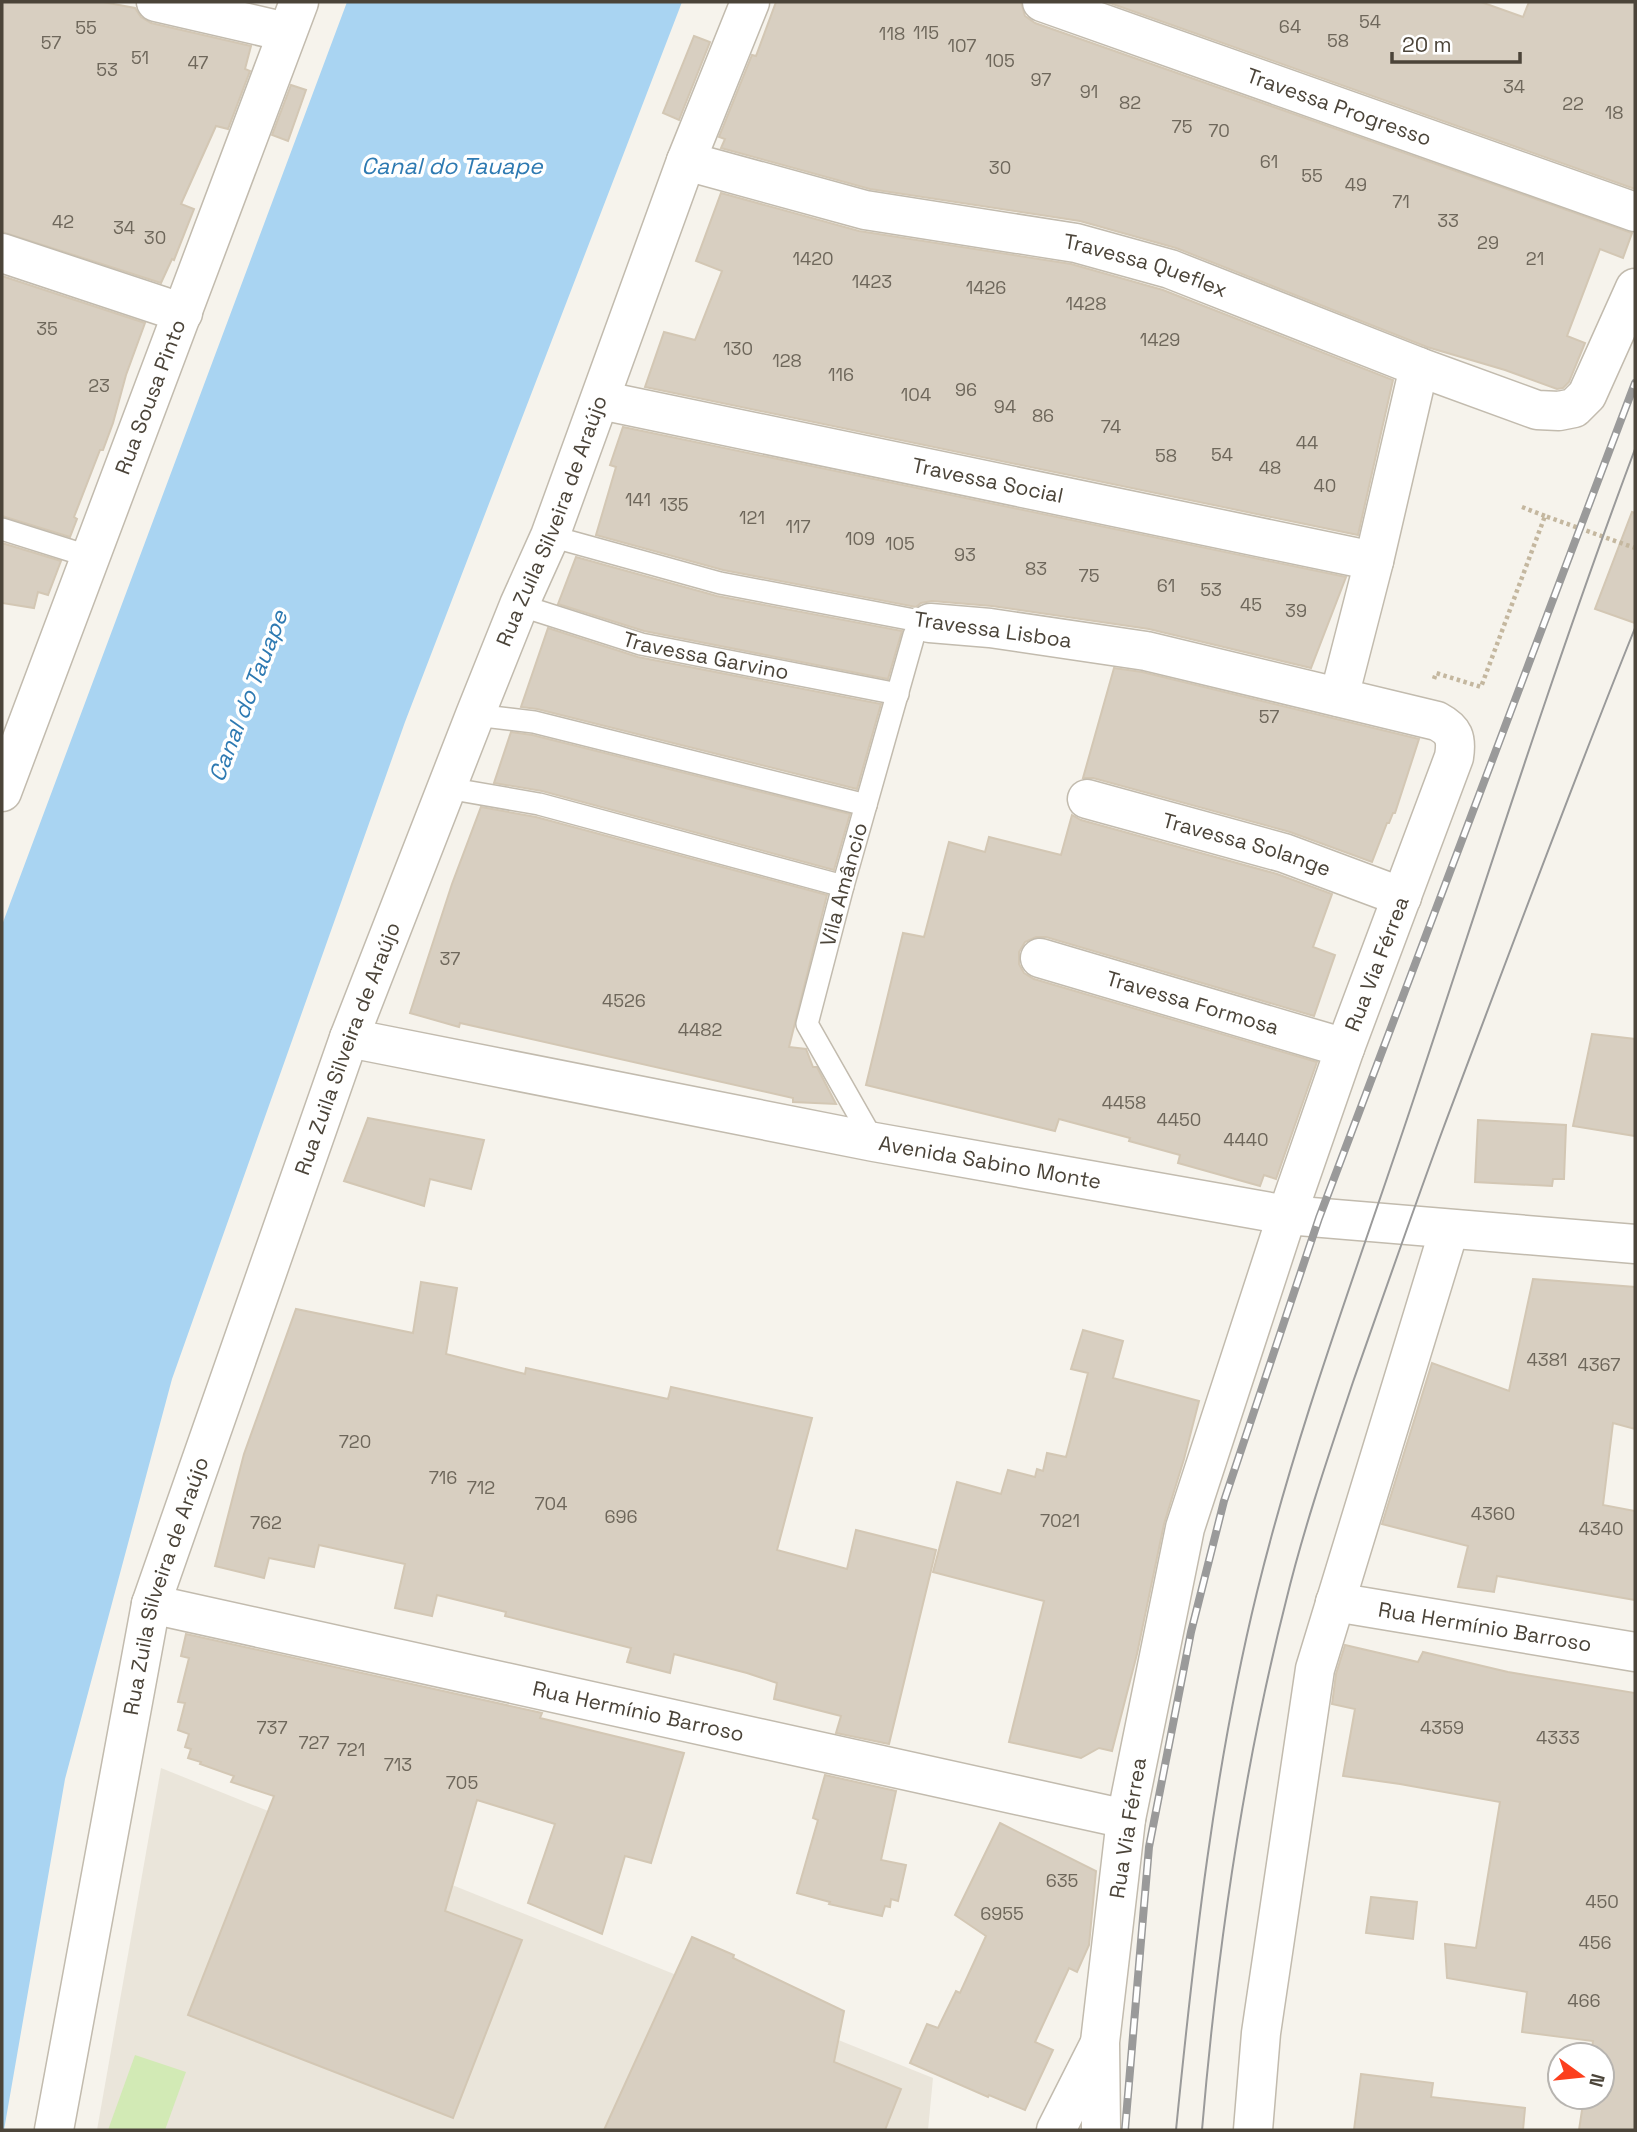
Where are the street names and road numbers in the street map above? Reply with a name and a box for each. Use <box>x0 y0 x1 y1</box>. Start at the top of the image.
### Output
street label: Travessa Progresso <box>1243 61 1435 152</box>
street label: Travessa Queflex <box>1062 227 1231 303</box>
street label: Rua Sousa Pinto <box>109 316 191 478</box>
street label: Rua Zuila Silveira de Araújo <box>490 392 613 650</box>
street label: Travessa Social <box>910 451 1066 509</box>
street label: Travessa Lisboa <box>912 605 1074 654</box>
street label: Travessa Garvino <box>619 625 791 685</box>
street label: Travessa Solange <box>1159 806 1335 882</box>
street label: Vila Amâncio <box>814 819 873 949</box>
street label: Rua Via Férrea <box>1338 892 1415 1035</box>
street label: Rua Zuila Silveira de Araújo <box>288 918 406 1179</box>
street label: Travessa Formosa <box>1103 964 1282 1041</box>
street label: Avenida Sabino Monte <box>877 1129 1104 1195</box>
street label: Rua Zuila Silveira de Araújo <box>117 1453 214 1717</box>
street label: Rua Hermínio Barroso <box>1376 1595 1594 1658</box>
street label: Rua Hermínio Barroso <box>530 1675 747 1747</box>
street label: Rua Via Férrea <box>1103 1755 1152 1900</box>

